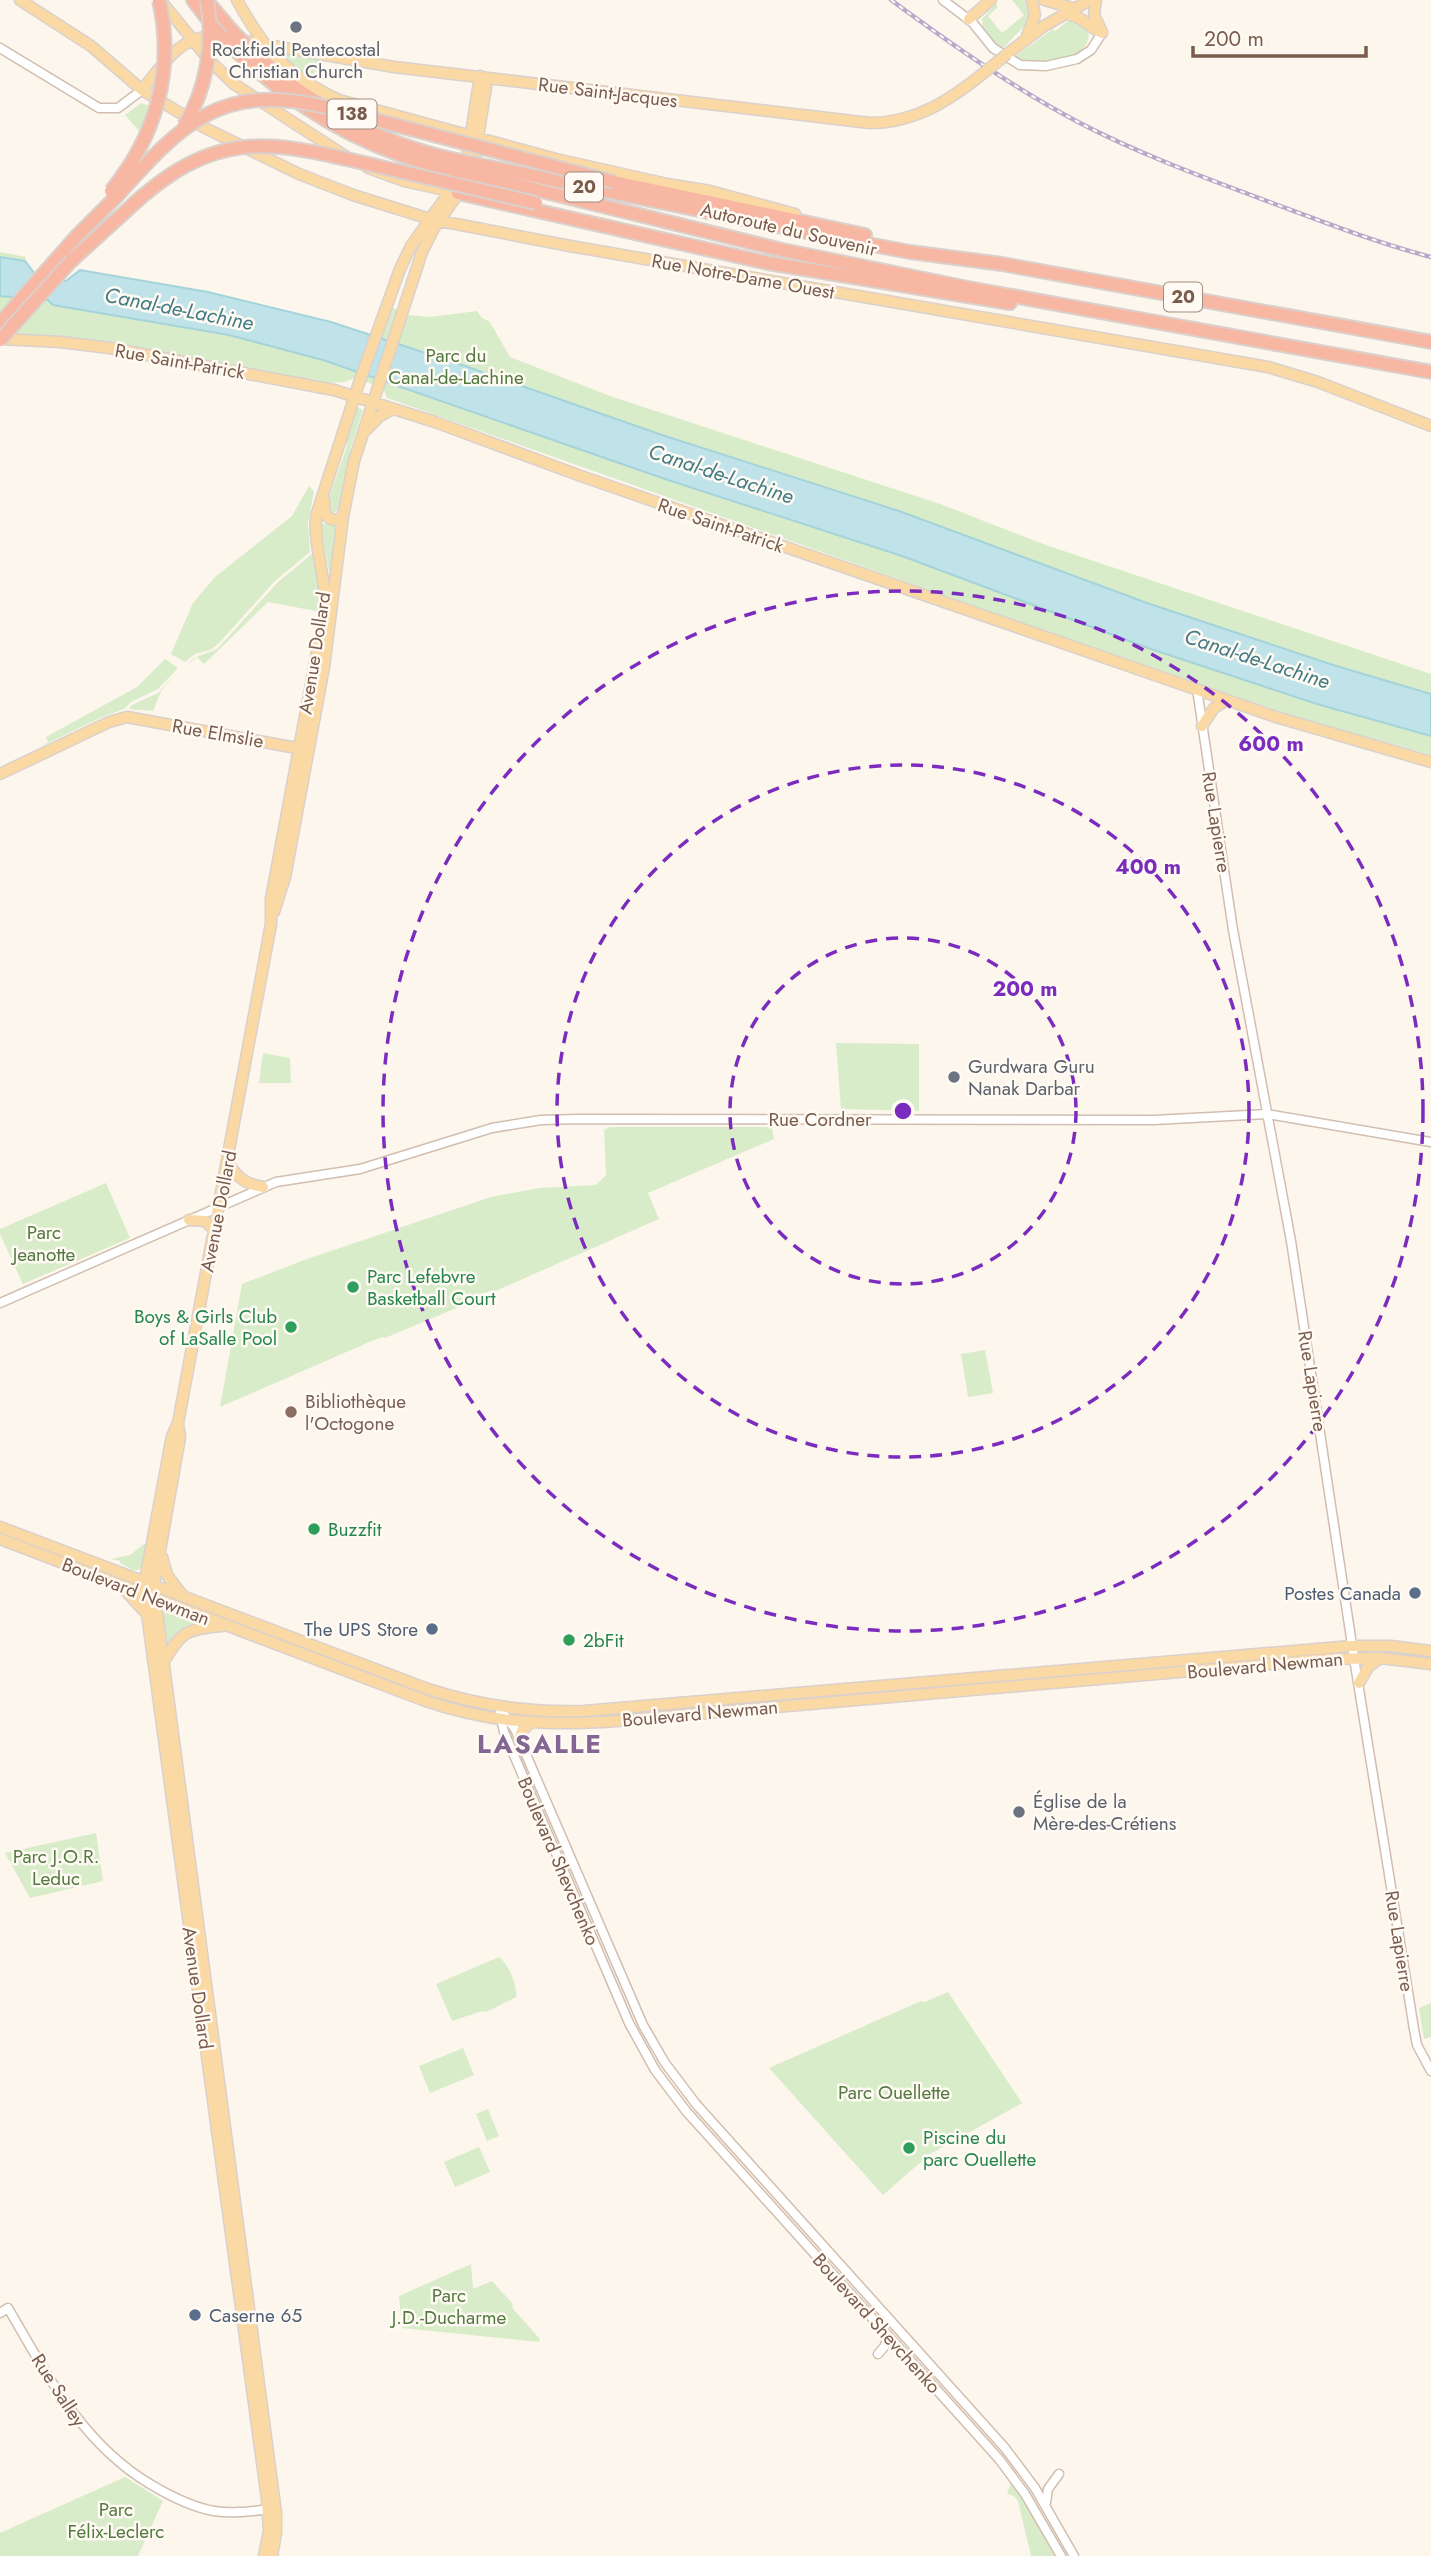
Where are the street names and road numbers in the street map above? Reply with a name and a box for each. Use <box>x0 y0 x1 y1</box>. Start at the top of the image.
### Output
street label: Rue Saint-Jacques <box>537 71 679 114</box>
road number: 138 <box>328 100 376 128</box>
road number: 20 <box>565 172 603 202</box>
street label: Autoroute du Souvenir <box>698 196 880 263</box>
street label: Rue Notre-Dame Ouest <box>649 247 837 306</box>
road number: 20 <box>1164 282 1202 312</box>
street label: Rue Saint-Patrick <box>113 337 248 386</box>
street label: Rue Saint-Patrick <box>654 491 788 560</box>
street label: Avenue Dollard <box>292 590 337 716</box>
street label: Rue Elmslie <box>170 712 266 755</box>
street label: Rue Lapierre <box>1195 770 1238 875</box>
street label: Rue Cordner <box>768 1106 872 1133</box>
street label: Avenue Dollard <box>193 1148 244 1274</box>
street label: Rue Lapierre <box>1291 1329 1334 1434</box>
street label: Boulevard Newman <box>58 1551 214 1632</box>
street label: Boulevard Newman <box>1186 1645 1344 1686</box>
street label: Boulevard Newman <box>621 1693 779 1734</box>
street label: Boulevard Shevchenko <box>511 1773 606 1950</box>
street label: Rue Lapierre <box>1378 1889 1421 1994</box>
street label: Avenue Dollard <box>176 1925 219 2051</box>
street label: Boulevard Shevchenko <box>806 2247 947 2399</box>
street label: Rue Salley <box>25 2348 93 2433</box>

